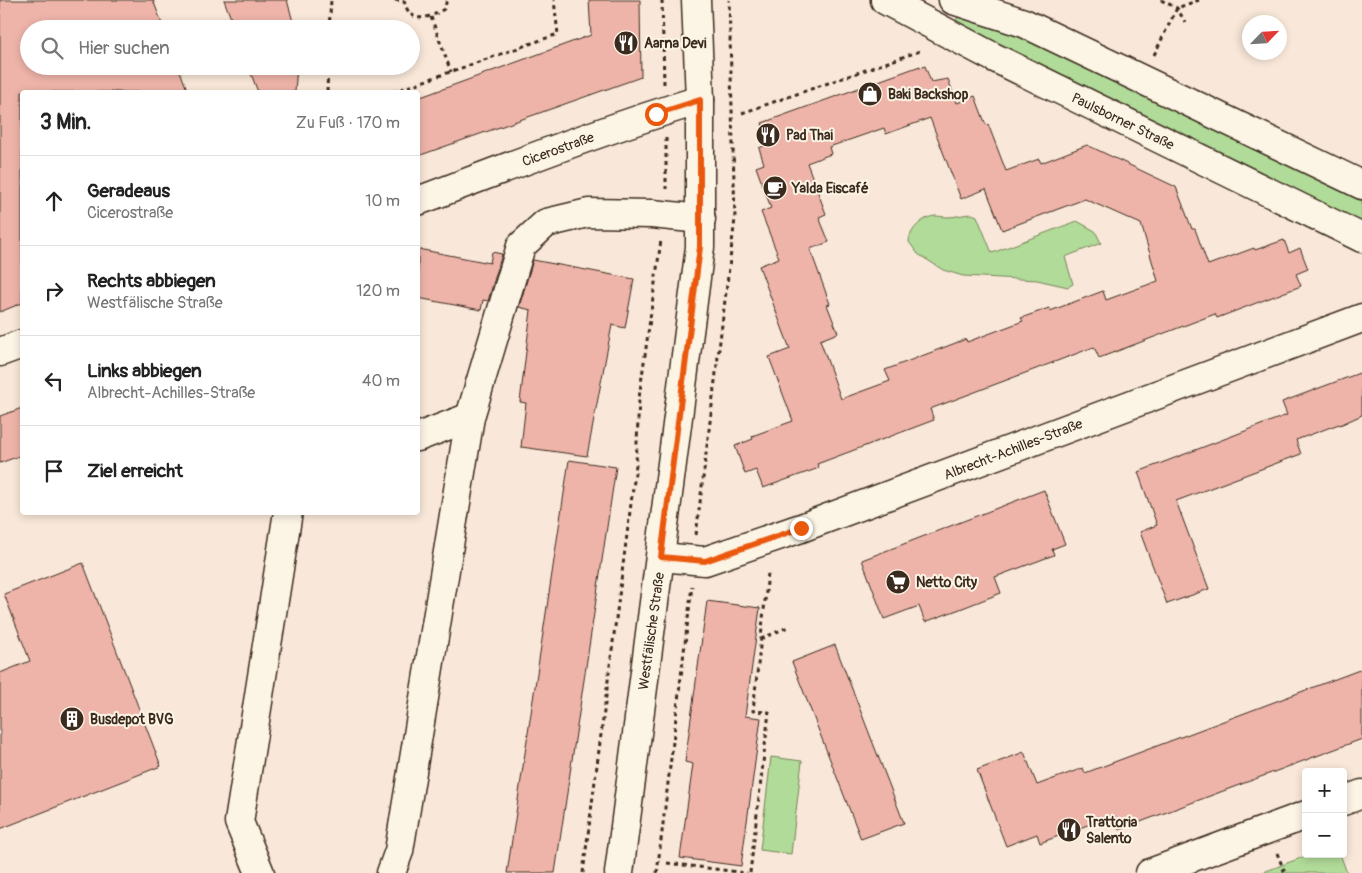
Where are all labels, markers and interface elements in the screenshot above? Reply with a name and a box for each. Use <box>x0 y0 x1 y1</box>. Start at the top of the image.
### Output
north arrow <box>1242 15 1287 60</box>
search box <box>20 20 420 75</box>
restaurant icon: Aarna Devi <box>613 30 639 56</box>
icon: search <box>38 34 66 62</box>
place label: Aarna Devi <box>644 35 707 52</box>
text: Hier suchen <box>78 36 170 60</box>
shop icon: Baki Backshop <box>857 81 883 107</box>
place label: Baki Backshop <box>888 86 969 103</box>
street label: Paulsborner Straße <box>1069 89 1177 154</box>
route start <box>645 103 668 126</box>
text: 3 Min. <box>40 109 91 136</box>
text: Zu Fuß · 170 m <box>296 113 400 133</box>
restaurant icon: Pad Thai <box>755 122 781 148</box>
place label: Pad Thai <box>786 127 833 144</box>
street label: Cicerostraße <box>520 129 597 170</box>
cafe icon: Yalda Eiscafé <box>762 175 788 201</box>
text: Geradeaus <box>87 179 170 203</box>
place label: Yalda Eiscafé <box>791 180 869 197</box>
icon: ahead <box>40 187 68 215</box>
text: 10 m <box>365 191 400 211</box>
text: Cicerostraße <box>87 203 173 223</box>
text: Rechts abbiegen <box>87 269 216 293</box>
icon: right <box>40 277 68 305</box>
text: 120 m <box>356 281 400 301</box>
text: Westfälische Straße <box>87 293 223 313</box>
text: Links abbiegen <box>87 359 202 383</box>
icon: left <box>40 367 68 395</box>
text: 40 m <box>362 371 400 391</box>
text: Albrecht-Achilles-Straße <box>87 383 255 403</box>
street label: Albrecht-Achilles-Straße <box>941 415 1085 484</box>
icon: arrive <box>40 457 68 485</box>
text: Ziel erreicht <box>87 459 183 483</box>
route end <box>790 517 813 540</box>
supermarket icon: Netto City <box>885 569 911 595</box>
street label: Westfälische Straße <box>635 571 668 691</box>
place label: Netto City <box>916 574 977 591</box>
building icon: Busdepot BVG <box>59 706 85 732</box>
place label: Busdepot BVG <box>90 711 174 728</box>
map controls <box>1302 768 1347 858</box>
button: + <box>1302 768 1347 813</box>
button: − <box>1302 813 1347 858</box>
place label: Trattoria Salento <box>1085 814 1138 847</box>
restaurant icon: Trattoria Salento <box>1056 817 1082 843</box>

